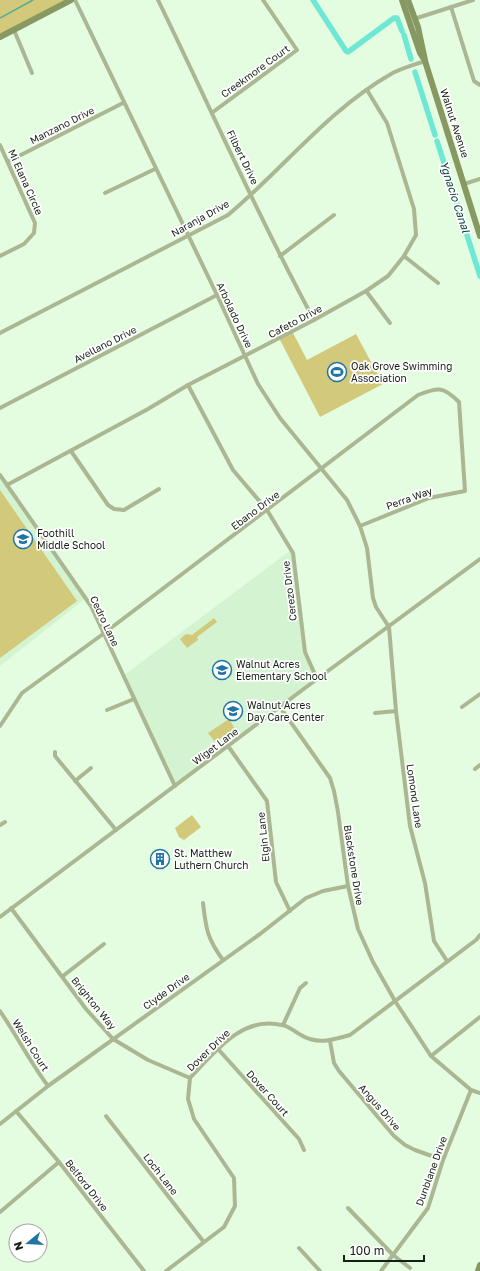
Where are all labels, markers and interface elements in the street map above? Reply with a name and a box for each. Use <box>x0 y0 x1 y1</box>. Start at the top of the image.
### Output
street label: Creekmore Court <box>218 42 292 100</box>
street label: Walnut Avenue <box>438 87 472 159</box>
street label: Manzano Drive <box>28 104 96 146</box>
street label: Filbert Drive <box>225 128 261 186</box>
street label: Mi Elana Circle <box>6 147 46 217</box>
water label: Ygnacio Canal <box>437 159 473 235</box>
street label: Naranja Drive <box>169 197 231 239</box>
street label: Arbolado Drive <box>215 280 256 350</box>
street label: Cafeto Drive <box>266 302 324 340</box>
street label: Avellano Drive <box>72 323 139 365</box>
place label: Oak Grove Swimming Association <box>351 360 452 384</box>
sports icon: Oak Grove Swimming Association <box>326 361 348 383</box>
street label: Perra Way <box>384 484 434 512</box>
street label: Ebano Drive <box>228 488 282 532</box>
place label: Foothill Middle School <box>37 527 105 551</box>
school or university icon: Foothill Middle School <box>12 528 34 550</box>
street label: Cerezo Drive <box>279 560 299 622</box>
street label: Cedro Lane <box>88 594 122 648</box>
place label: Walnut Acres Elementary School <box>236 658 327 682</box>
school or university icon: Walnut Acres Elementary School <box>211 659 233 681</box>
place label: Walnut Acres Day Care Center <box>247 699 325 723</box>
school or university icon: Walnut Acres Day Care Center <box>222 700 244 722</box>
street label: Wiget Lane <box>190 725 240 767</box>
street label: Lomond Lane <box>405 763 425 829</box>
street label: Elgin Lane <box>254 811 272 863</box>
street label: Blackstone Drive <box>342 824 366 906</box>
place label: St. Matthew Luthern Church <box>174 847 248 871</box>
building icon: St. Matthew Luthern Church <box>149 848 171 870</box>
street label: Clyde Drive <box>140 970 192 1012</box>
street label: Brighton Way <box>69 974 119 1032</box>
street label: Welsh Court <box>10 1017 52 1073</box>
street label: Dover Drive <box>184 1026 232 1073</box>
street label: Dover Court <box>244 1068 292 1118</box>
street label: Angus Drive <box>357 1081 404 1133</box>
street label: Dunblane Drive <box>413 1134 449 1208</box>
street label: Loch Lane <box>141 1151 181 1197</box>
street label: Belford Drive <box>63 1157 111 1213</box>
north arrow <box>8 1223 48 1263</box>
scale bar <box>344 1237 424 1263</box>
text: N <box>11 1240 25 1252</box>
text: 100 m <box>350 1243 384 1258</box>

